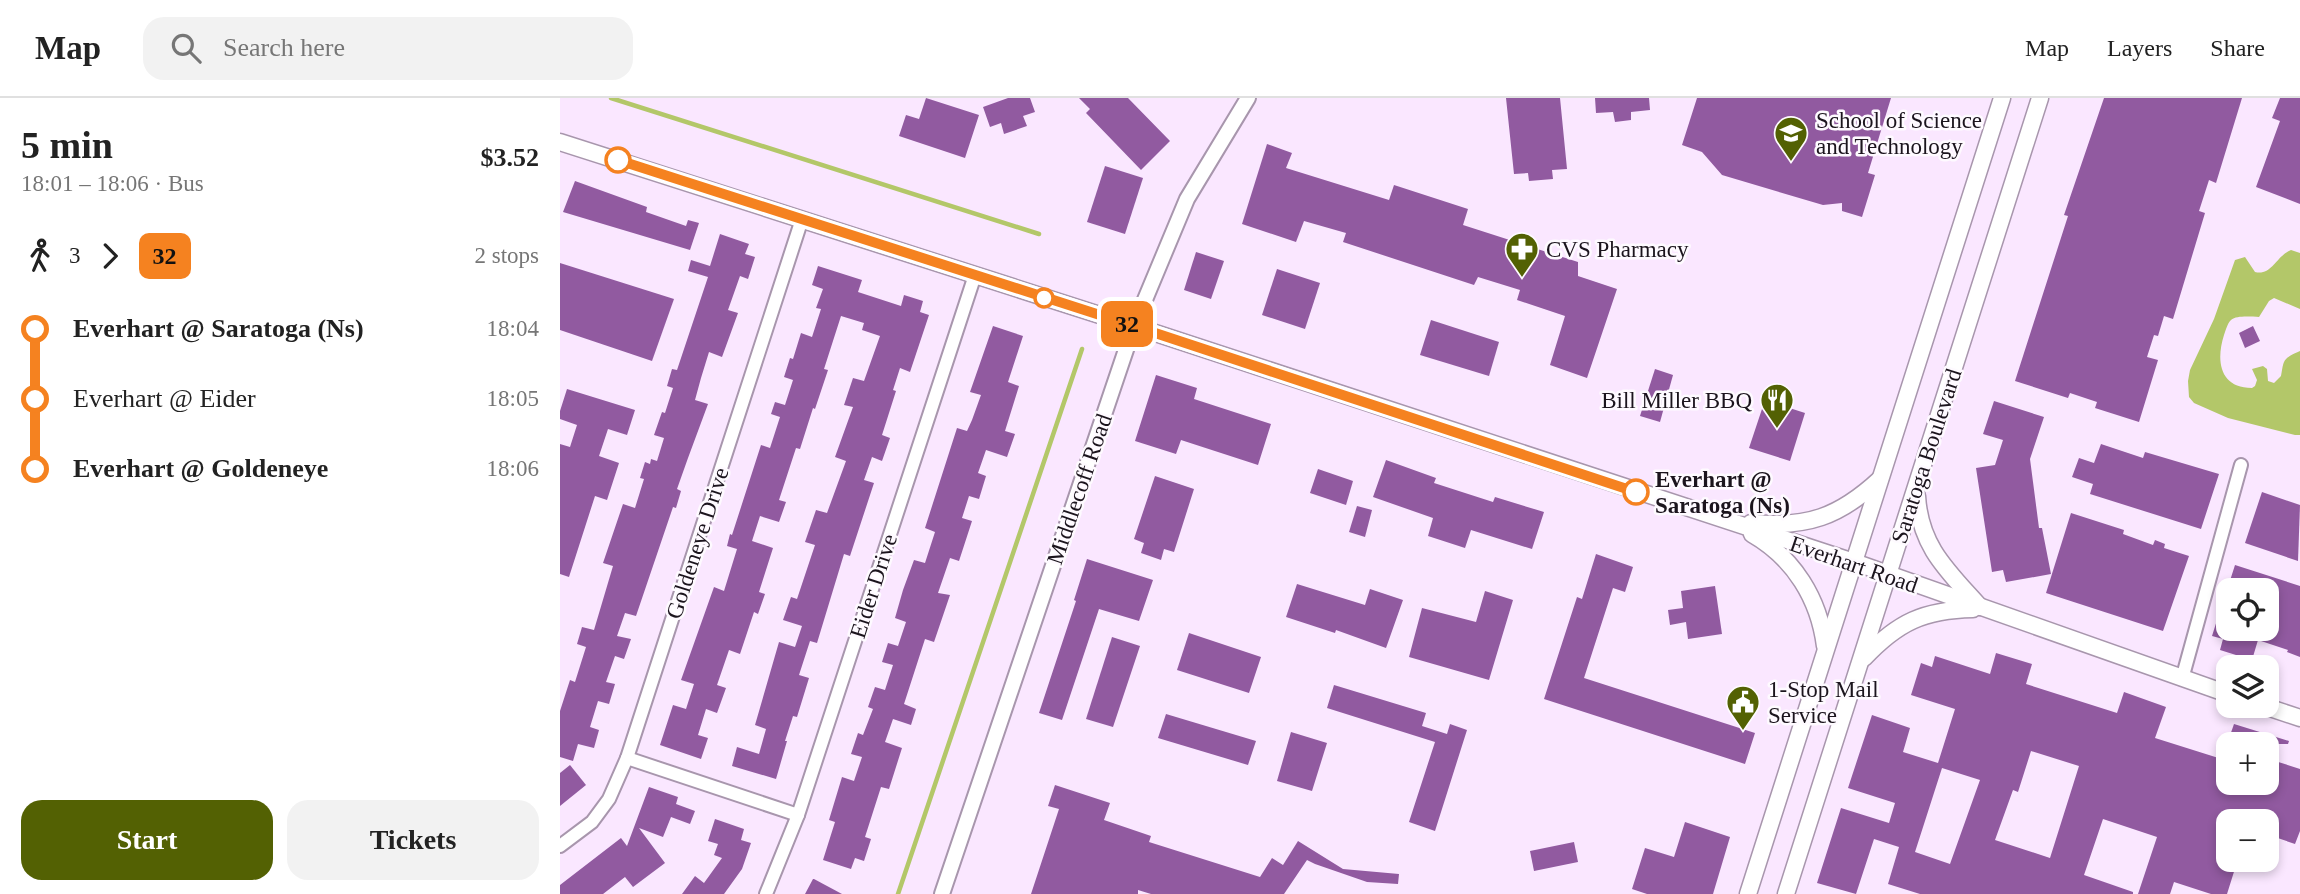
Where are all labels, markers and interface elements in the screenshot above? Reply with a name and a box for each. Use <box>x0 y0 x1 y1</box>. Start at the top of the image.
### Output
search box <box>143 17 633 80</box>
icon: search <box>167 29 205 67</box>
text: Map <box>35 30 101 66</box>
text: Search here <box>223 33 345 62</box>
text: Map <box>2025 35 2069 61</box>
text: Layers <box>2107 35 2172 61</box>
text: Share <box>2210 35 2265 61</box>
place label: School of Science and Technology <box>1816 108 1982 159</box>
school or university icon: School of Science and Technology <box>1772 114 1810 163</box>
text: 5 min <box>21 124 113 166</box>
text: $3.52 <box>481 143 539 172</box>
unlabelled marker <box>605 147 631 173</box>
text: 18:01 – 18:06 · Bus <box>21 171 204 196</box>
pharmacy icon: CVS Pharmacy <box>1503 230 1541 279</box>
icon: walk <box>21 237 59 275</box>
icon: forward <box>91 237 129 275</box>
place label: CVS Pharmacy <box>1546 237 1689 262</box>
text: 3 <box>69 243 81 268</box>
text: 32 <box>153 243 177 269</box>
text: 2 stops <box>474 243 539 268</box>
unlabelled marker <box>1034 288 1054 308</box>
line badge: 32 <box>1096 301 1158 347</box>
text: 32 <box>1115 311 1139 337</box>
text: Everhart @ Saratoga (Ns) <box>73 314 364 343</box>
text: 18:04 <box>487 316 539 341</box>
street label: Saratoga Boulevard <box>1886 365 1967 547</box>
restaurant icon: Bill Miller BBQ <box>1758 381 1796 430</box>
text: Everhart @ Eider <box>73 384 256 413</box>
text: 18:05 <box>487 386 539 411</box>
place label: Bill Miller BBQ <box>1601 388 1752 413</box>
street label: Middlecoff Road <box>1042 410 1117 568</box>
text: Everhart @ Goldeneye <box>73 454 328 483</box>
text: 18:06 <box>487 456 539 481</box>
street label: Goldeneye Drive <box>661 464 734 622</box>
place label: Everhart @ Saratoga (Ns) <box>1655 467 1790 518</box>
marker: Everhart @ Saratoga (Ns) <box>1623 479 1649 505</box>
street label: Eider Drive <box>845 531 902 641</box>
street label: Everhart Road <box>1787 531 1921 598</box>
map controls <box>2216 578 2279 872</box>
button: locate <box>2216 578 2279 641</box>
button: layers <box>2216 655 2279 718</box>
place label: 1-Stop Mail Service <box>1768 677 1879 728</box>
public building icon: 1-Stop Mail Service <box>1724 683 1762 732</box>
button: + <box>2216 732 2279 795</box>
button: Start <box>21 800 273 880</box>
button: Tickets <box>287 800 539 880</box>
button: − <box>2216 809 2279 872</box>

